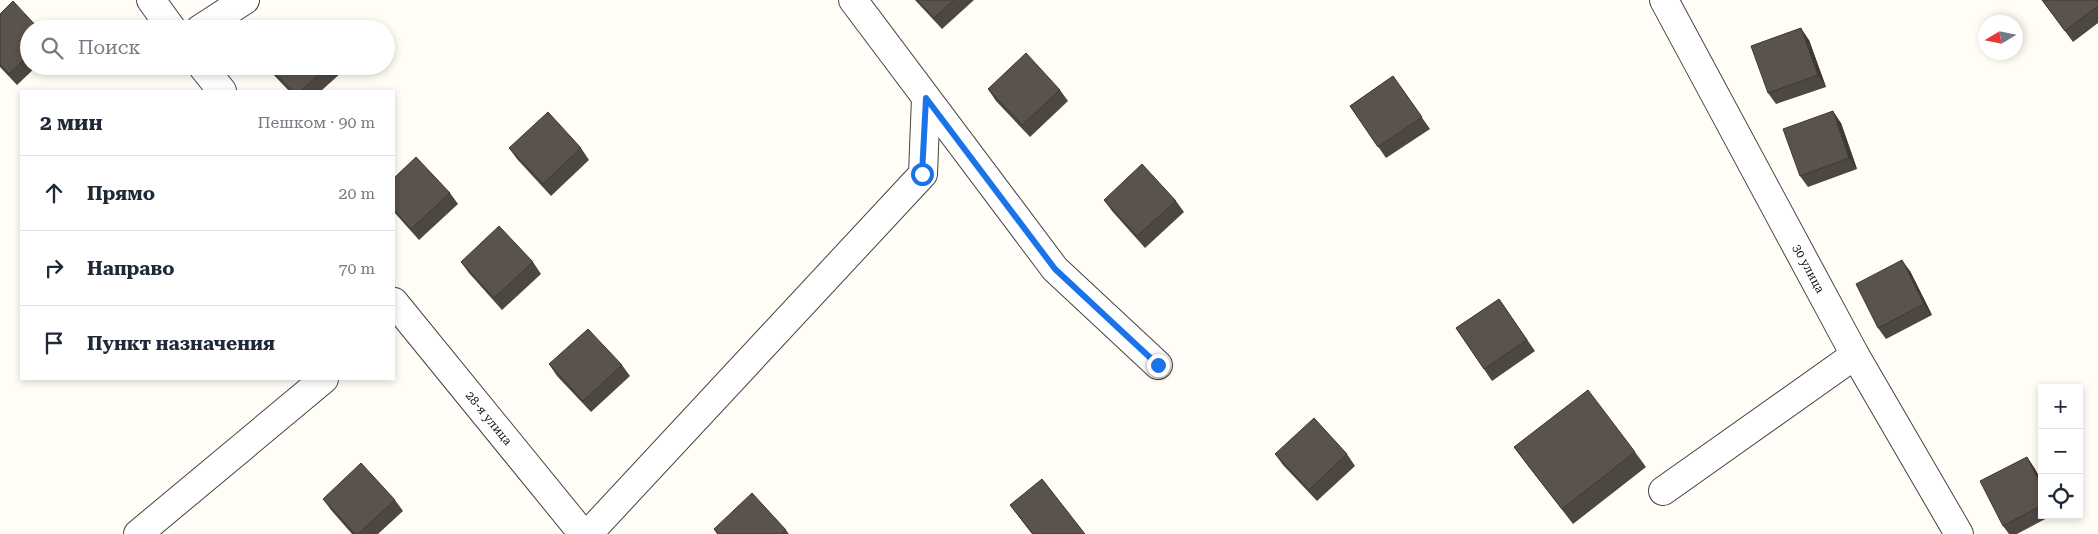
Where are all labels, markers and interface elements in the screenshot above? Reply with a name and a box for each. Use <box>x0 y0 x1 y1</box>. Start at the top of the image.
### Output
north arrow <box>1978 15 2023 60</box>
search box <box>20 20 395 75</box>
icon: search <box>38 34 66 62</box>
text: Поиск <box>78 36 141 59</box>
text: 2 мин <box>40 111 103 135</box>
text: Пешком · 90 m <box>257 113 375 132</box>
route start <box>911 163 934 186</box>
icon: ahead <box>40 179 68 207</box>
text: Прямо <box>87 182 155 205</box>
text: 20 m <box>338 184 375 203</box>
street label: 30 улица <box>1790 242 1828 296</box>
icon: right <box>40 254 68 282</box>
text: Направо <box>87 257 174 280</box>
text: 70 m <box>338 259 375 278</box>
icon: arrive <box>40 329 68 357</box>
text: Пункт назначения <box>87 332 275 355</box>
route end <box>1147 354 1170 377</box>
map controls <box>2038 384 2083 519</box>
button: + <box>2038 384 2083 429</box>
street label: 28-я улица <box>463 389 515 448</box>
button: − <box>2038 429 2083 474</box>
button: locate <box>2038 474 2083 519</box>

